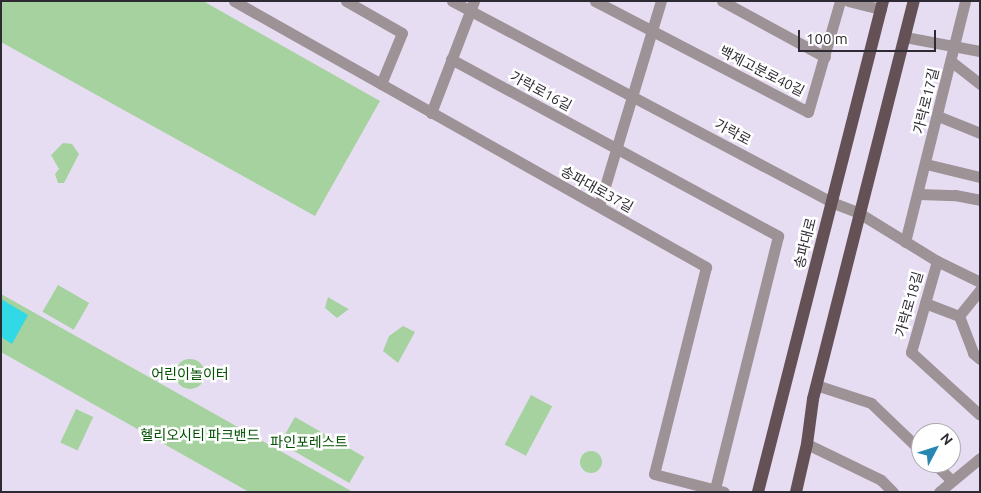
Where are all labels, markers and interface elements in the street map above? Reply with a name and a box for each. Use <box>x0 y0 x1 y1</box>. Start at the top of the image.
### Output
scale bar <box>801 20 938 52</box>
text: 100 m <box>806 30 848 47</box>
street label: 백제고분로40길 <box>717 42 807 100</box>
street label: 가락로17길 <box>910 66 942 136</box>
street label: 가락로16길 <box>507 68 575 114</box>
street label: 가락로 <box>712 116 754 148</box>
street label: 송파대로37길 <box>558 162 636 216</box>
street label: 송파대로 <box>791 216 819 270</box>
street label: 가락로18길 <box>892 269 926 339</box>
park label: 어린이놀이터 <box>151 366 229 382</box>
north arrow <box>911 423 961 473</box>
park label: 헬리오시티 파크밴드 <box>140 427 260 443</box>
text: N <box>937 430 956 448</box>
park label: 파인포레스트 <box>270 434 348 450</box>

